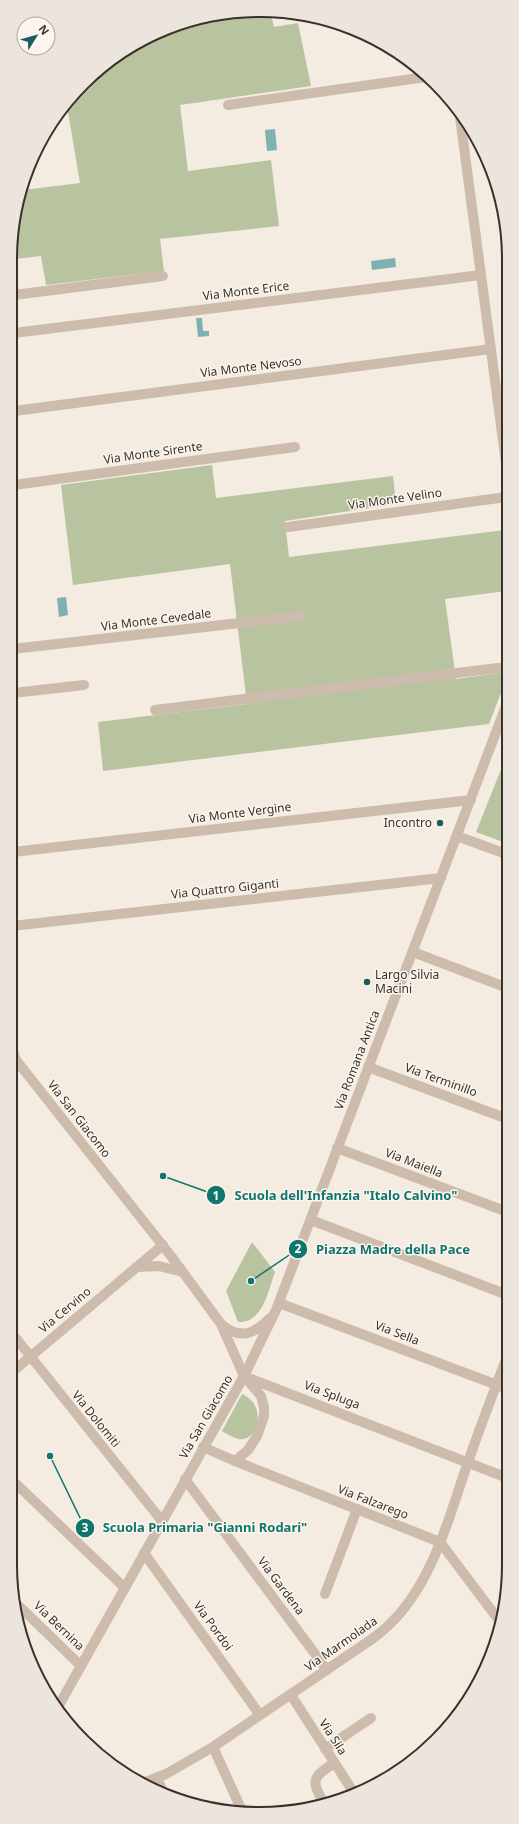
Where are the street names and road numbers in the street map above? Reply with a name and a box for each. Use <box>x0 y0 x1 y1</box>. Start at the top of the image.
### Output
street label: Via Monte Erice <box>202 277 290 304</box>
street label: Via Monte Nevoso <box>199 352 303 381</box>
street label: Via Monte Sirente <box>102 437 204 468</box>
street label: Via Monte Velino <box>347 484 443 514</box>
street label: Via Monte Cevedale <box>100 604 212 635</box>
street label: Via Monte Vergine <box>188 798 292 827</box>
street label: Via Quattro Giganti <box>170 874 280 903</box>
street label: Via Romana Antica <box>330 1008 383 1112</box>
street label: Via Terminillo <box>403 1059 480 1101</box>
street label: Via San Giacomo <box>44 1076 115 1161</box>
street label: Via Maiella <box>383 1144 445 1181</box>
street label: Via Cervino <box>35 1283 94 1336</box>
street label: Via Sella <box>372 1316 422 1349</box>
street label: Via San Giacomo <box>175 1372 236 1462</box>
street label: Via Spluga <box>302 1376 363 1413</box>
street label: Via Dolomiti <box>68 1387 124 1451</box>
street label: Via Falzarego <box>335 1480 411 1523</box>
street label: Via Gardena <box>254 1553 309 1618</box>
street label: Via Bernina <box>30 1597 88 1654</box>
street label: Via Pordoi <box>190 1598 237 1654</box>
street label: Via Marmolada <box>301 1612 380 1675</box>
street label: Via Sila <box>315 1715 351 1758</box>

